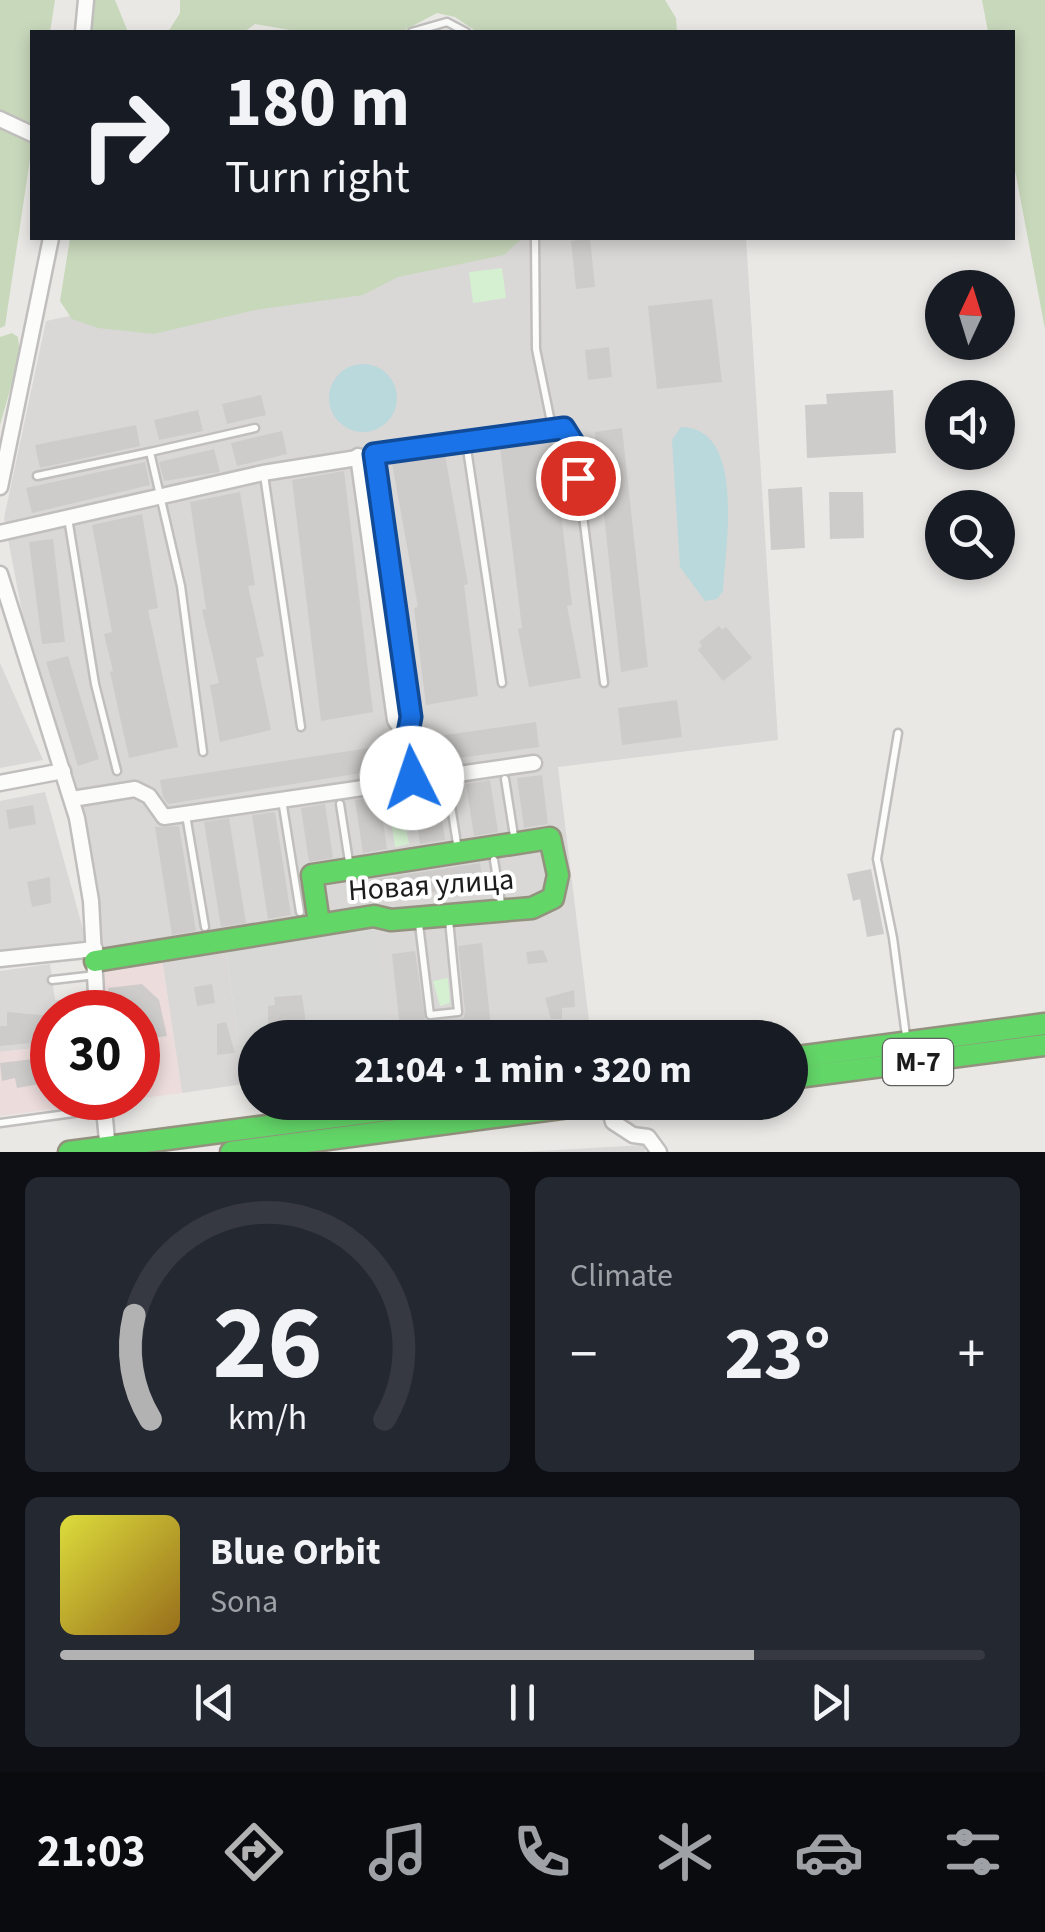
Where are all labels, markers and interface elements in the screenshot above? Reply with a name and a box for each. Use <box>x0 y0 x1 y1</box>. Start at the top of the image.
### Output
text: 180 m <box>225 53 410 153</box>
icon: right <box>60 70 190 200</box>
text: Turn right <box>225 146 410 210</box>
north arrow <box>925 270 1015 360</box>
map controls <box>925 270 1015 580</box>
button: sound <box>925 380 1015 470</box>
pin <box>536 436 621 521</box>
icon: arrive <box>551 451 606 506</box>
button: search <box>925 490 1015 580</box>
position arrow <box>360 726 464 830</box>
street label: Новая улица <box>347 858 515 912</box>
speed limit sign: 30 <box>30 990 160 1120</box>
road number: М-7 <box>883 1039 953 1085</box>
text: 21:04 · 1 min · 320 m <box>354 1043 692 1097</box>
text: Climate <box>570 1253 673 1299</box>
text: 26 <box>213 1271 322 1419</box>
text: 23° <box>724 1301 831 1408</box>
text: − <box>570 1316 597 1394</box>
text: + <box>958 1316 985 1394</box>
text: km/h <box>228 1392 307 1443</box>
text: Blue Orbit <box>210 1525 381 1579</box>
text: Sona <box>210 1579 278 1625</box>
icon: previous <box>187 1675 242 1730</box>
icon: pause <box>495 1675 550 1730</box>
icon: next <box>803 1675 858 1730</box>
icon: directions <box>219 1817 289 1887</box>
icon: music <box>363 1817 433 1887</box>
icon: phone <box>507 1817 577 1887</box>
icon: climate <box>650 1817 720 1887</box>
icon: car <box>794 1817 864 1887</box>
icon: filters <box>938 1817 1008 1887</box>
text: 21:03 <box>37 1820 145 1884</box>

